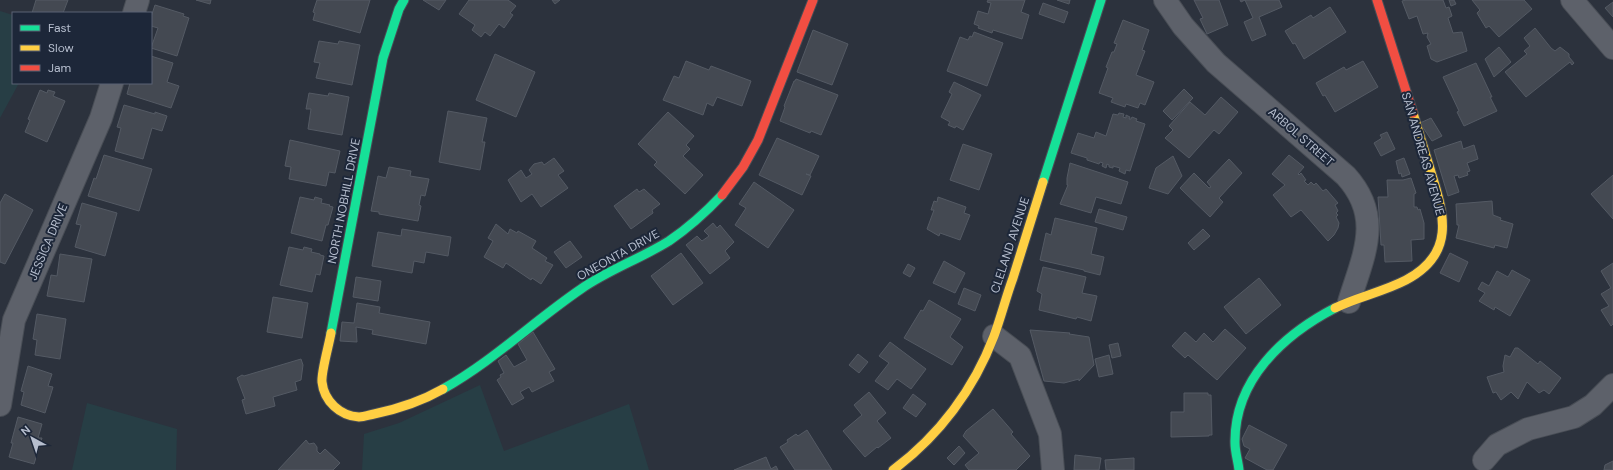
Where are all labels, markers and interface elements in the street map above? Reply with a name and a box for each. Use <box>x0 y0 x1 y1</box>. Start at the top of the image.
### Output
legend <box>12 12 152 84</box>
text: Fast <box>48 20 71 36</box>
text: Slow <box>48 40 74 56</box>
text: Jam <box>48 60 71 76</box>
street label: SAN ANDREAS AVENUE <box>1398 91 1448 218</box>
street label: ARBOL STREET <box>1265 104 1337 170</box>
street label: NORTH NOBHILL DRIVE <box>324 137 364 265</box>
street label: CLELAND AVENUE <box>987 195 1033 295</box>
street label: JESSICA DRIVE <box>25 201 71 283</box>
street label: ONEONTA DRIVE <box>574 226 662 284</box>
north arrow <box>12 418 52 458</box>
text: N <box>18 422 33 438</box>

